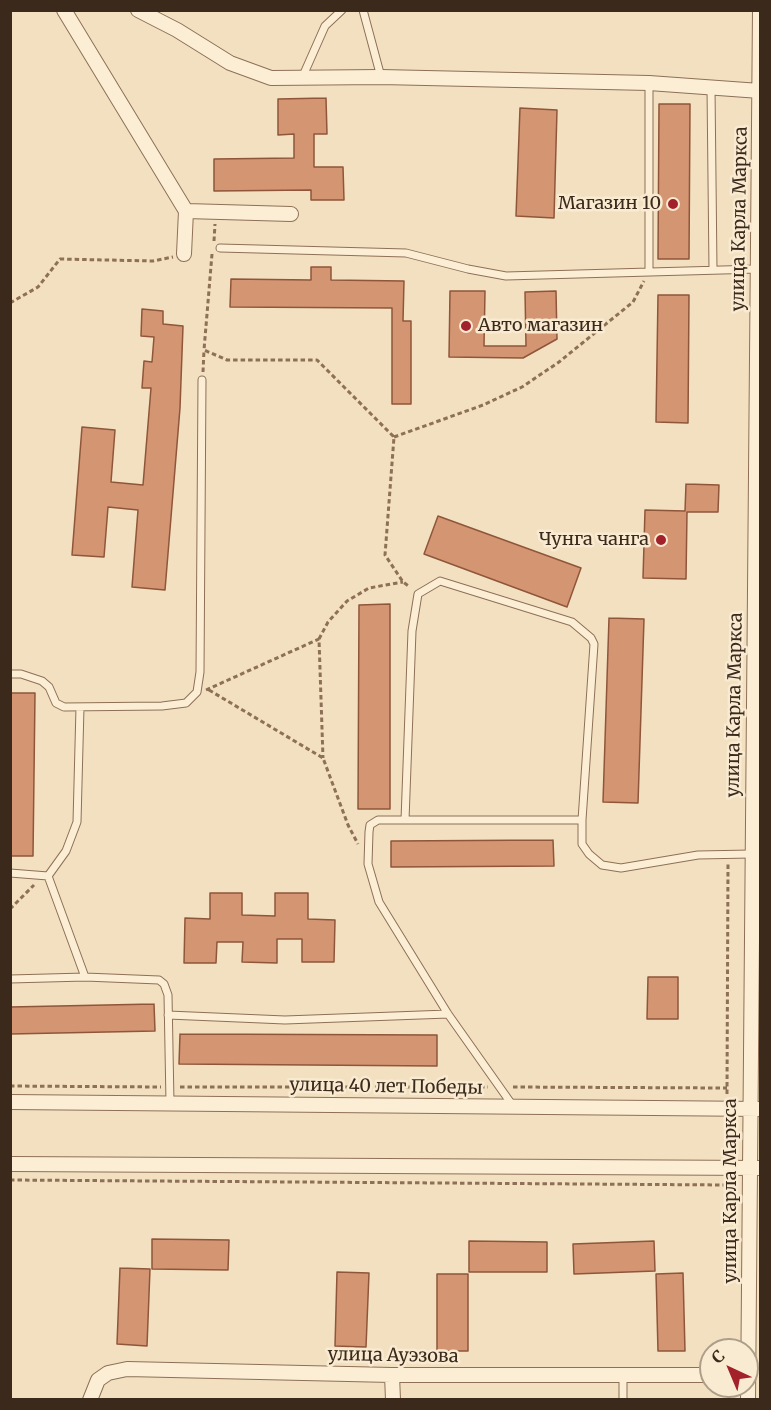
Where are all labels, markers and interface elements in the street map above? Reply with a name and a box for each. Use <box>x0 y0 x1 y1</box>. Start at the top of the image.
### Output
street label: улица Карла Маркса <box>728 126 752 312</box>
place label: Магазин 10 <box>558 193 661 215</box>
marker: Магазин 10 <box>666 197 680 211</box>
place label: Авто магазин <box>478 315 603 337</box>
marker: Авто магазин <box>459 319 473 333</box>
place label: Чунга чанга <box>539 529 649 551</box>
marker: Чунга чанга <box>654 533 668 547</box>
street label: улица Карла Маркса <box>723 612 747 798</box>
street label: улица 40 лет Победы <box>289 1075 483 1099</box>
street label: улица Карла Маркса <box>720 1098 742 1284</box>
north arrow <box>699 1338 759 1398</box>
street label: улица Ауэзова <box>327 1344 459 1368</box>
text: С <box>707 1346 729 1367</box>

